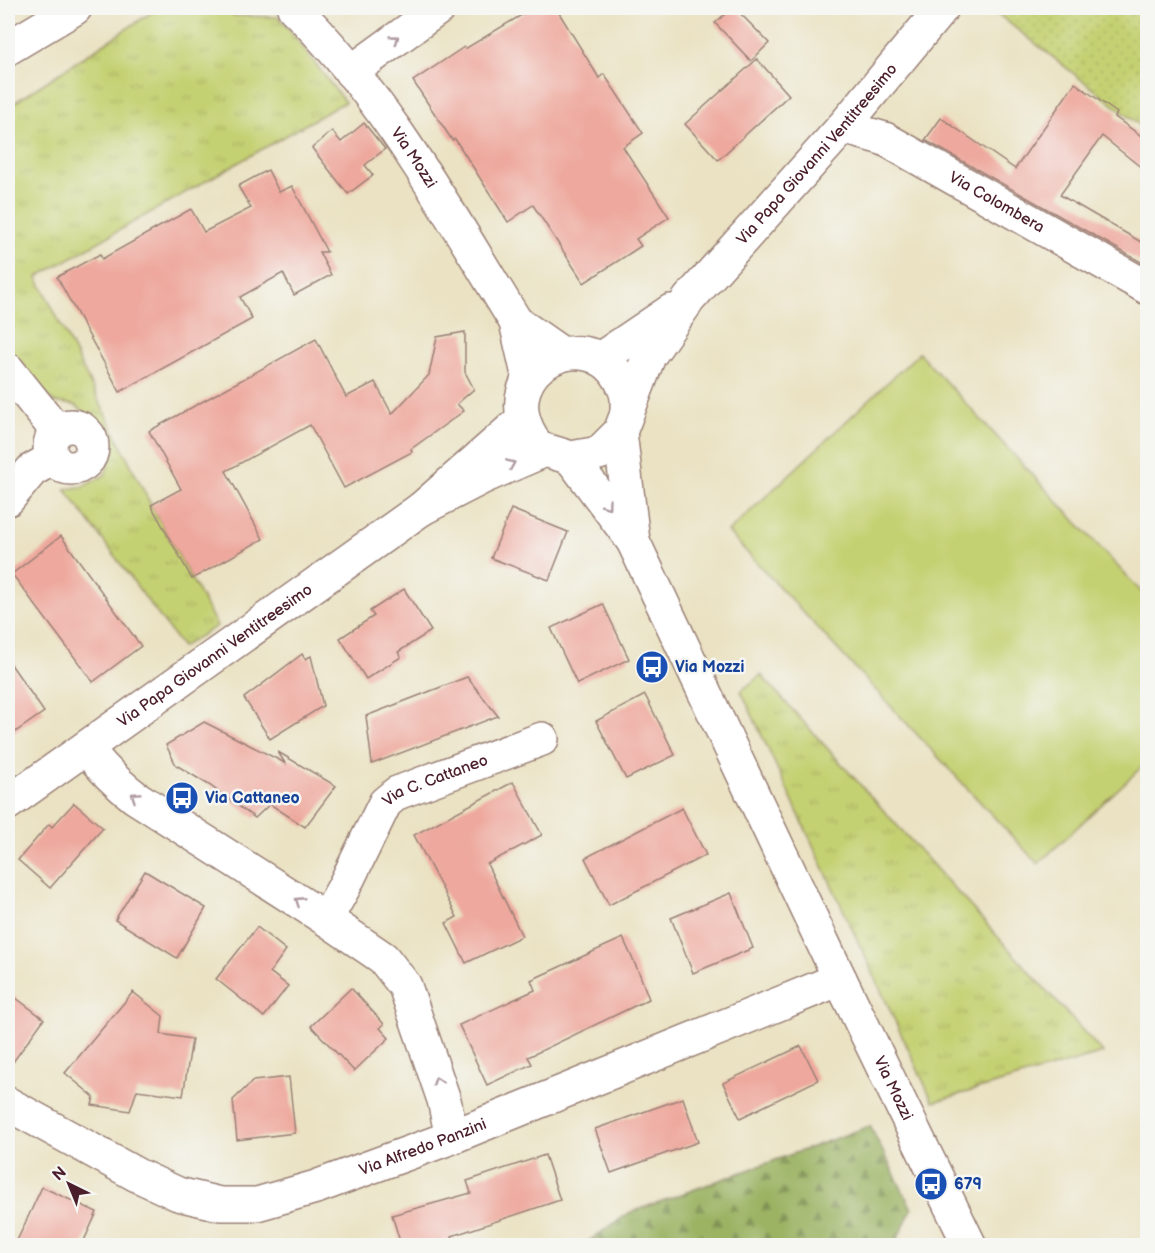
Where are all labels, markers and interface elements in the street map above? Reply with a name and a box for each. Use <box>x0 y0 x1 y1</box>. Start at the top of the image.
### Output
one-way arrow <box>388 35 399 46</box>
street label: Via Papa Giovanni Ventitreesimo <box>733 60 901 249</box>
street label: Via Mozzi <box>387 124 441 192</box>
street label: Via Colombera <box>946 168 1048 237</box>
one-way arrow <box>505 460 516 472</box>
one-way arrow <box>600 498 611 509</box>
street label: Via Papa Giovanni Ventitreesimo <box>114 580 316 731</box>
bus stop icon: Via Mozzi <box>634 649 670 685</box>
place label: Via Mozzi <box>675 658 744 677</box>
street label: Via C. Cattaneo <box>379 750 491 810</box>
bus stop icon: Via Cattaneo <box>164 780 200 816</box>
place label: Via Cattaneo <box>205 789 300 808</box>
one-way arrow <box>130 792 141 803</box>
one-way arrow <box>295 897 305 909</box>
street label: Via Mozzi <box>870 1053 917 1123</box>
one-way arrow <box>432 1076 445 1087</box>
street label: Via Alfredo Panzini <box>357 1114 489 1180</box>
north arrow <box>39 1154 99 1214</box>
text: N <box>49 1163 71 1185</box>
bus stop icon: 679 <box>913 1166 949 1202</box>
place label: 679 <box>954 1175 982 1194</box>

